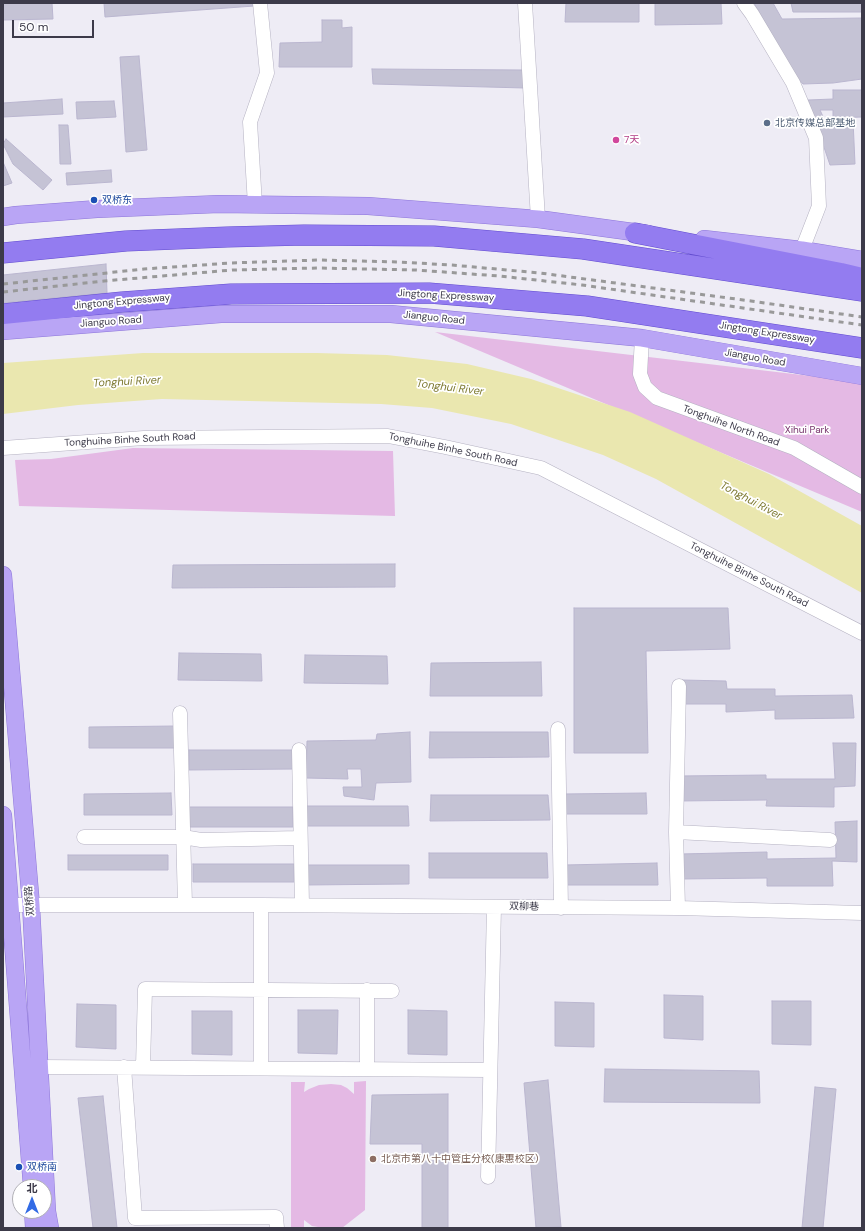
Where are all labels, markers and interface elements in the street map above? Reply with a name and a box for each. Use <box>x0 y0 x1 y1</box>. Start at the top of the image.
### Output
scale bar <box>14 12 96 38</box>
text: 50 m <box>19 19 48 35</box>
place label: 北京传媒总部基地 <box>775 117 855 129</box>
marker: 北京传媒总部基地 <box>762 118 772 128</box>
place label: 7天 <box>624 134 639 146</box>
marker: 7天 <box>611 135 621 145</box>
place label: 双桥东 <box>102 194 132 206</box>
marker: 双桥东 <box>89 195 99 205</box>
street label: Jingtong Expressway <box>397 287 495 305</box>
street label: Jingtong Expressway <box>73 292 171 312</box>
street label: Jianguo Road <box>403 309 465 327</box>
street label: Jianguo Road <box>80 314 142 330</box>
street label: Jingtong Expressway <box>718 320 816 346</box>
street label: Jianguo Road <box>724 347 786 369</box>
water label: Tonghui River <box>93 374 161 390</box>
water label: Tonghui River <box>415 377 485 399</box>
street label: Tonghuihe North Road <box>681 403 781 449</box>
park label: Xihui Park <box>785 424 829 436</box>
street label: Tonghuihe Binhe South Road <box>388 430 518 470</box>
street label: Tonghuihe Binhe South Road <box>64 431 196 449</box>
water label: Tonghui River <box>718 479 784 523</box>
street label: Tonghuihe Binhe South Road <box>688 540 810 610</box>
street label: 双桥路 <box>23 886 37 916</box>
street label: 双柳巷 <box>509 901 539 913</box>
place label: 北京市第八十中管庄分校(康惠校区) <box>381 1153 538 1165</box>
marker: 北京市第八十中管庄分校(康惠校区) <box>368 1154 378 1164</box>
place label: 双桥南 <box>27 1161 57 1173</box>
marker: 双桥南 <box>14 1162 24 1172</box>
north arrow <box>12 1179 52 1219</box>
text: 北 <box>27 1181 38 1195</box>

